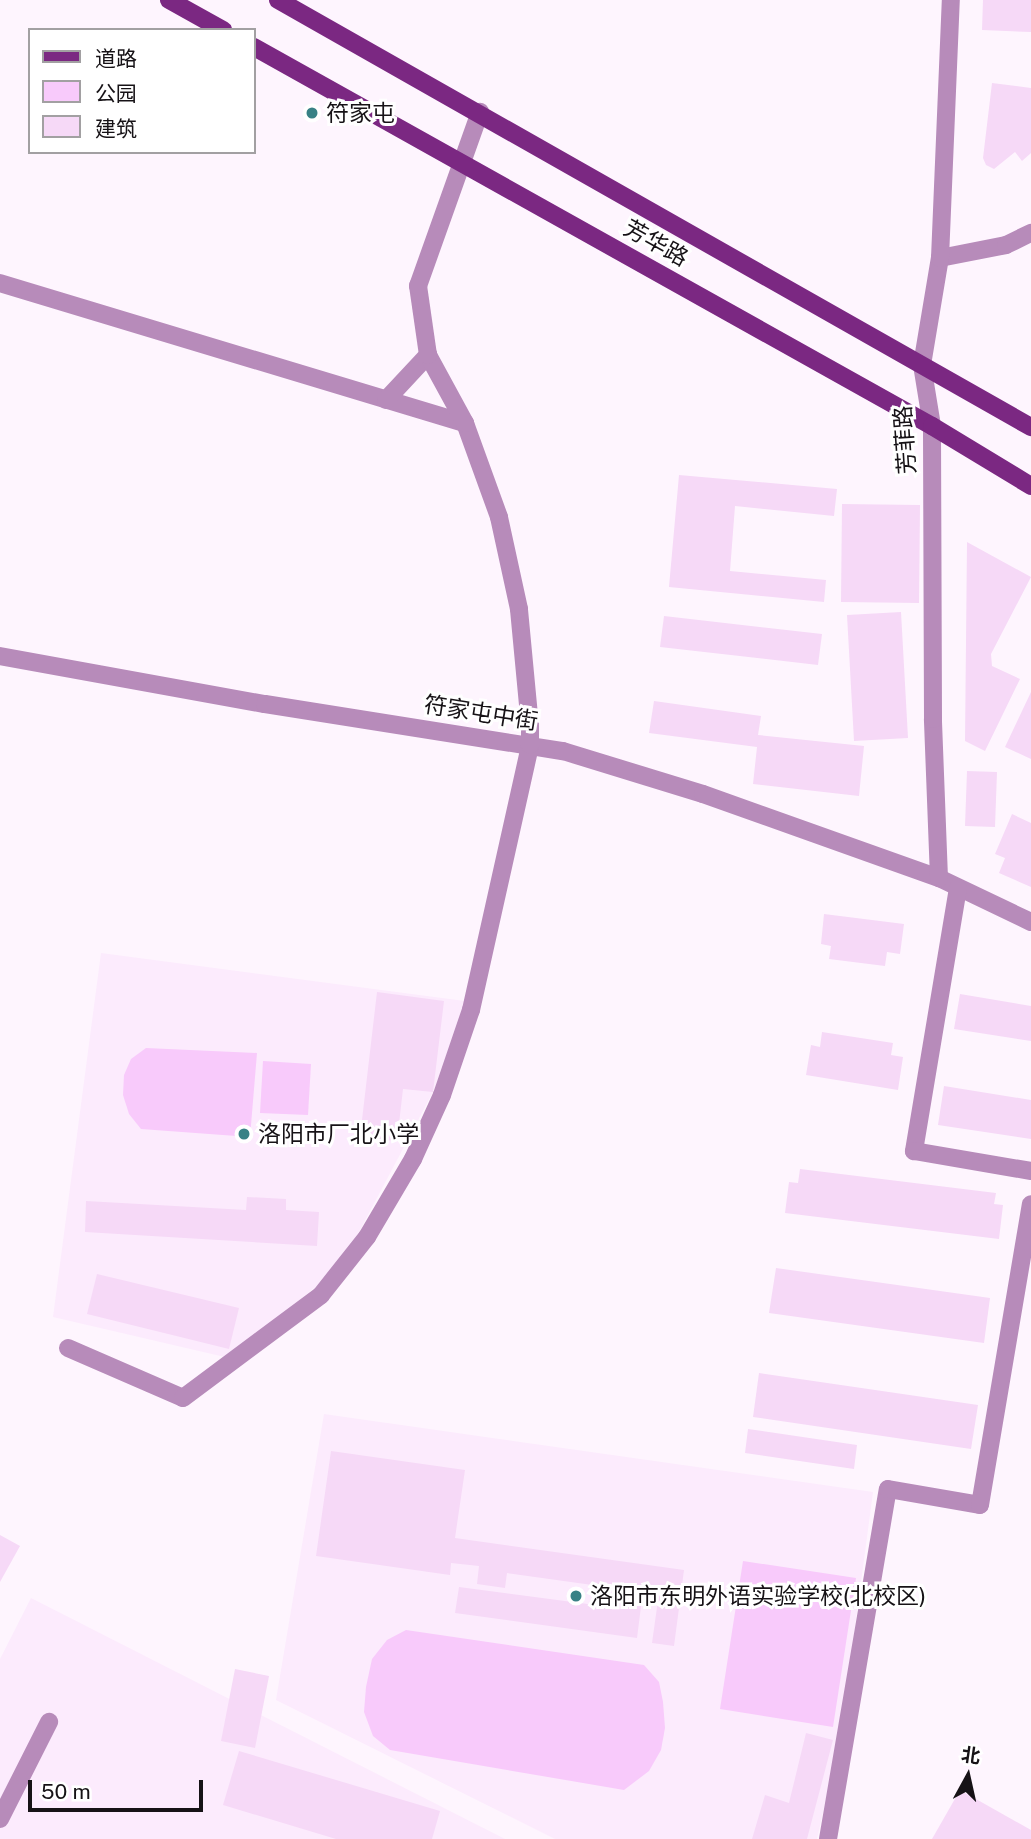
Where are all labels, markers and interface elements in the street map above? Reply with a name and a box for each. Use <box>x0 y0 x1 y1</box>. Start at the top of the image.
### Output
legend <box>28 28 256 154</box>
text: 道路 <box>95 46 137 71</box>
text: 公园 <box>95 81 137 106</box>
place label: 符家屯 <box>326 99 395 127</box>
marker: 符家屯 <box>304 105 320 121</box>
text: 建筑 <box>95 116 137 141</box>
street label: 芳华路 <box>619 214 693 272</box>
street label: 芳菲路 <box>889 405 921 475</box>
street label: 符家屯中街 <box>422 690 540 736</box>
place label: 洛阳市厂北小学 <box>258 1120 419 1148</box>
marker: 洛阳市厂北小学 <box>236 1126 252 1142</box>
place label: 洛阳市东明外语实验学校(北校区) <box>590 1582 926 1610</box>
marker: 洛阳市东明外语实验学校(北校区) <box>568 1588 584 1604</box>
north arrow <box>933 1741 1003 1811</box>
text: 北 <box>960 1743 982 1767</box>
scale bar <box>32 1766 206 1810</box>
text: 50 m <box>41 1779 91 1804</box>

